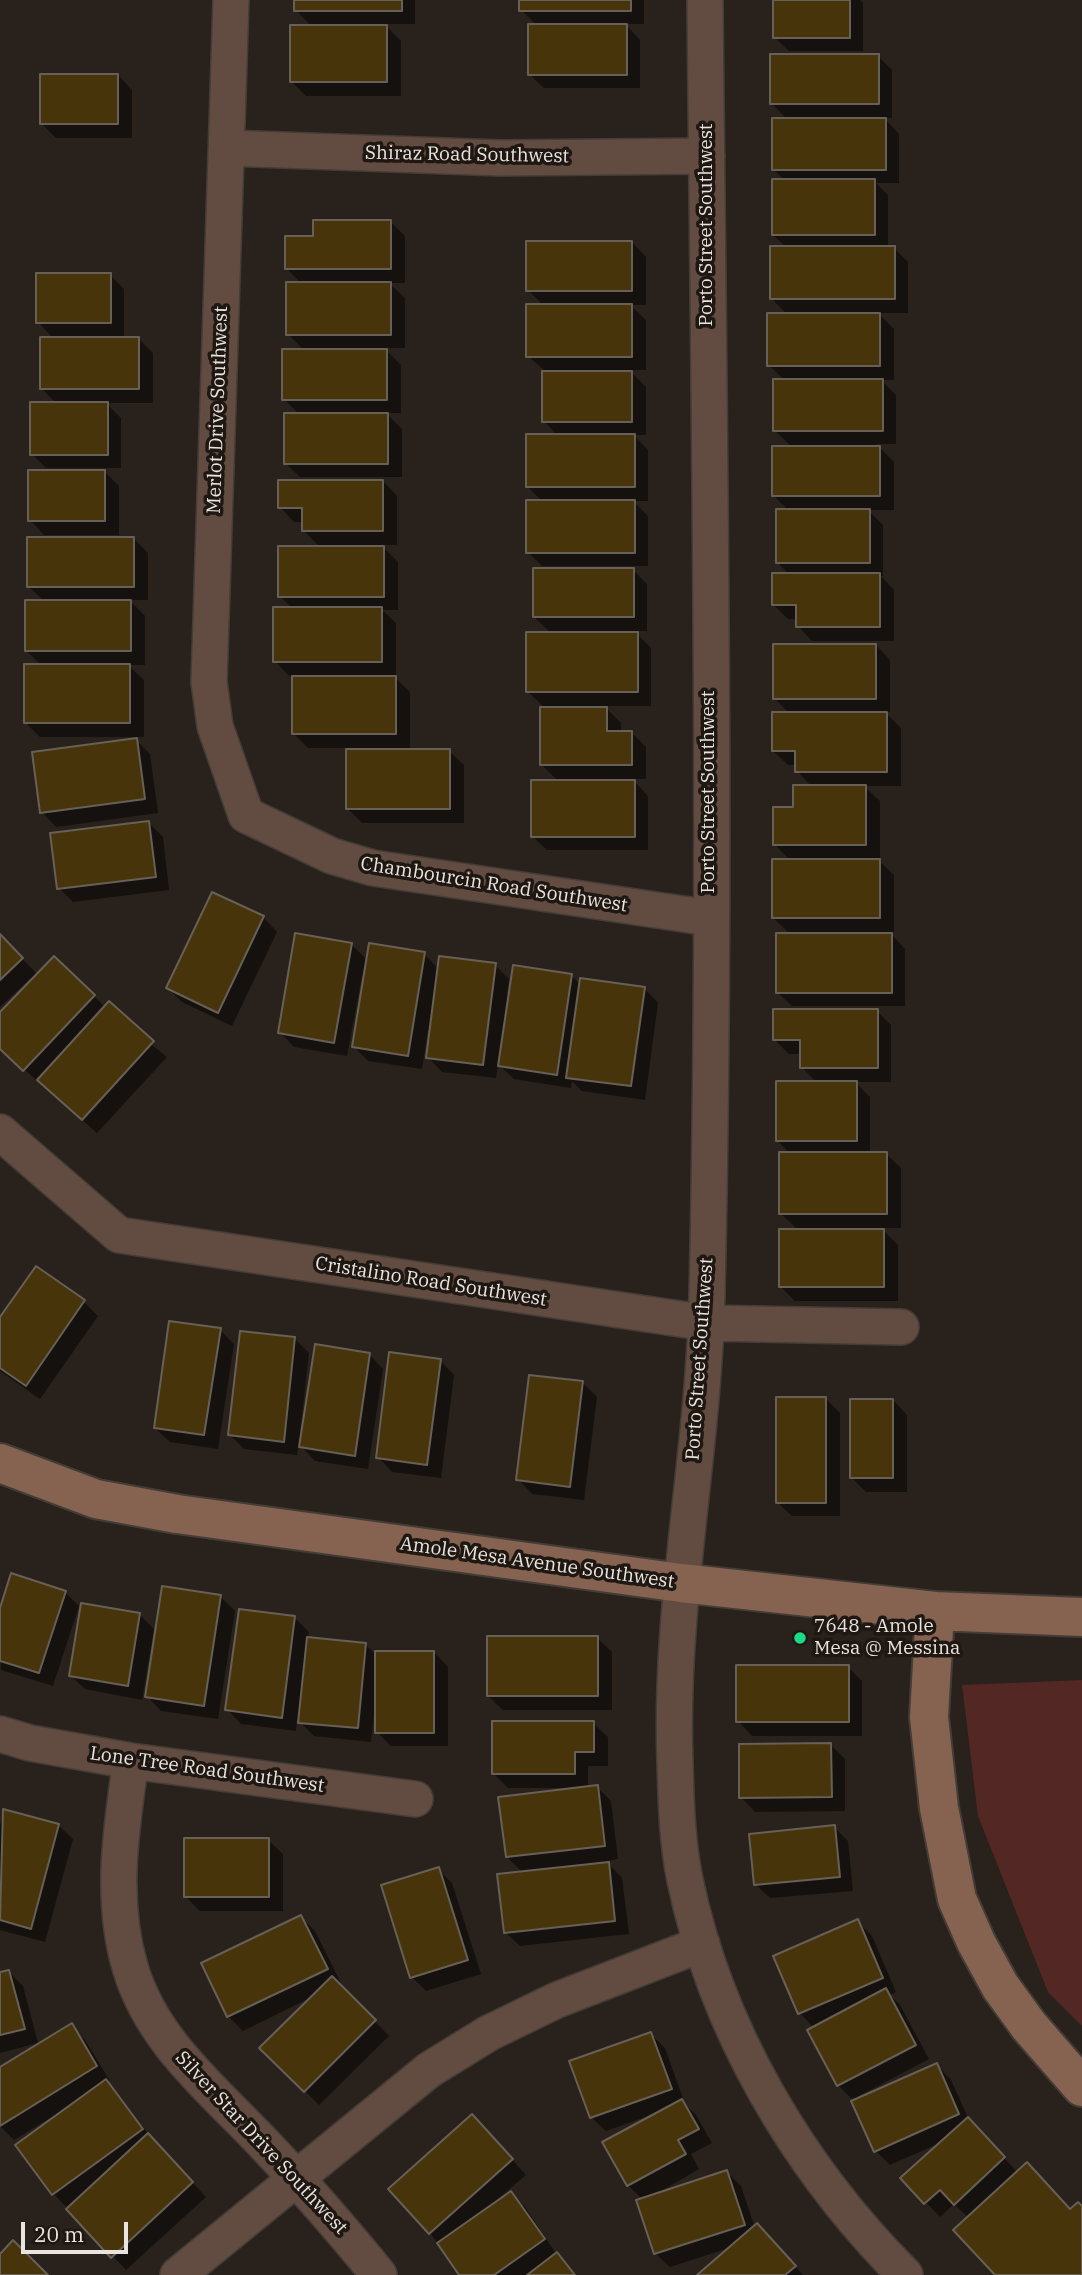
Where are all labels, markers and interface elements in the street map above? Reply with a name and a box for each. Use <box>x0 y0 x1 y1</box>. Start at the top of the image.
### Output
street label: Porto Street Southwest <box>696 123 718 327</box>
street label: Shiraz Road Southwest <box>365 142 569 168</box>
street label: Merlot Drive Southwest <box>203 306 233 514</box>
street label: Porto Street Southwest <box>698 690 720 894</box>
street label: Chambourcin Road Southwest <box>359 853 629 917</box>
street label: Cristalino Road Southwest <box>314 1252 548 1312</box>
street label: Porto Street Southwest <box>682 1257 718 1461</box>
street label: Amole Mesa Avenue Southwest <box>398 1532 676 1594</box>
place label: 7648 - Amole Mesa @ Messina <box>814 1616 960 1660</box>
marker: 7648 - Amole Mesa @ Messina <box>792 1630 808 1646</box>
street label: Lone Tree Road Southwest <box>88 1742 326 1798</box>
street label: Silver Star Drive Southwest <box>170 2047 352 2239</box>
scale bar <box>24 2208 131 2252</box>
text: 20 m <box>34 2220 84 2248</box>

